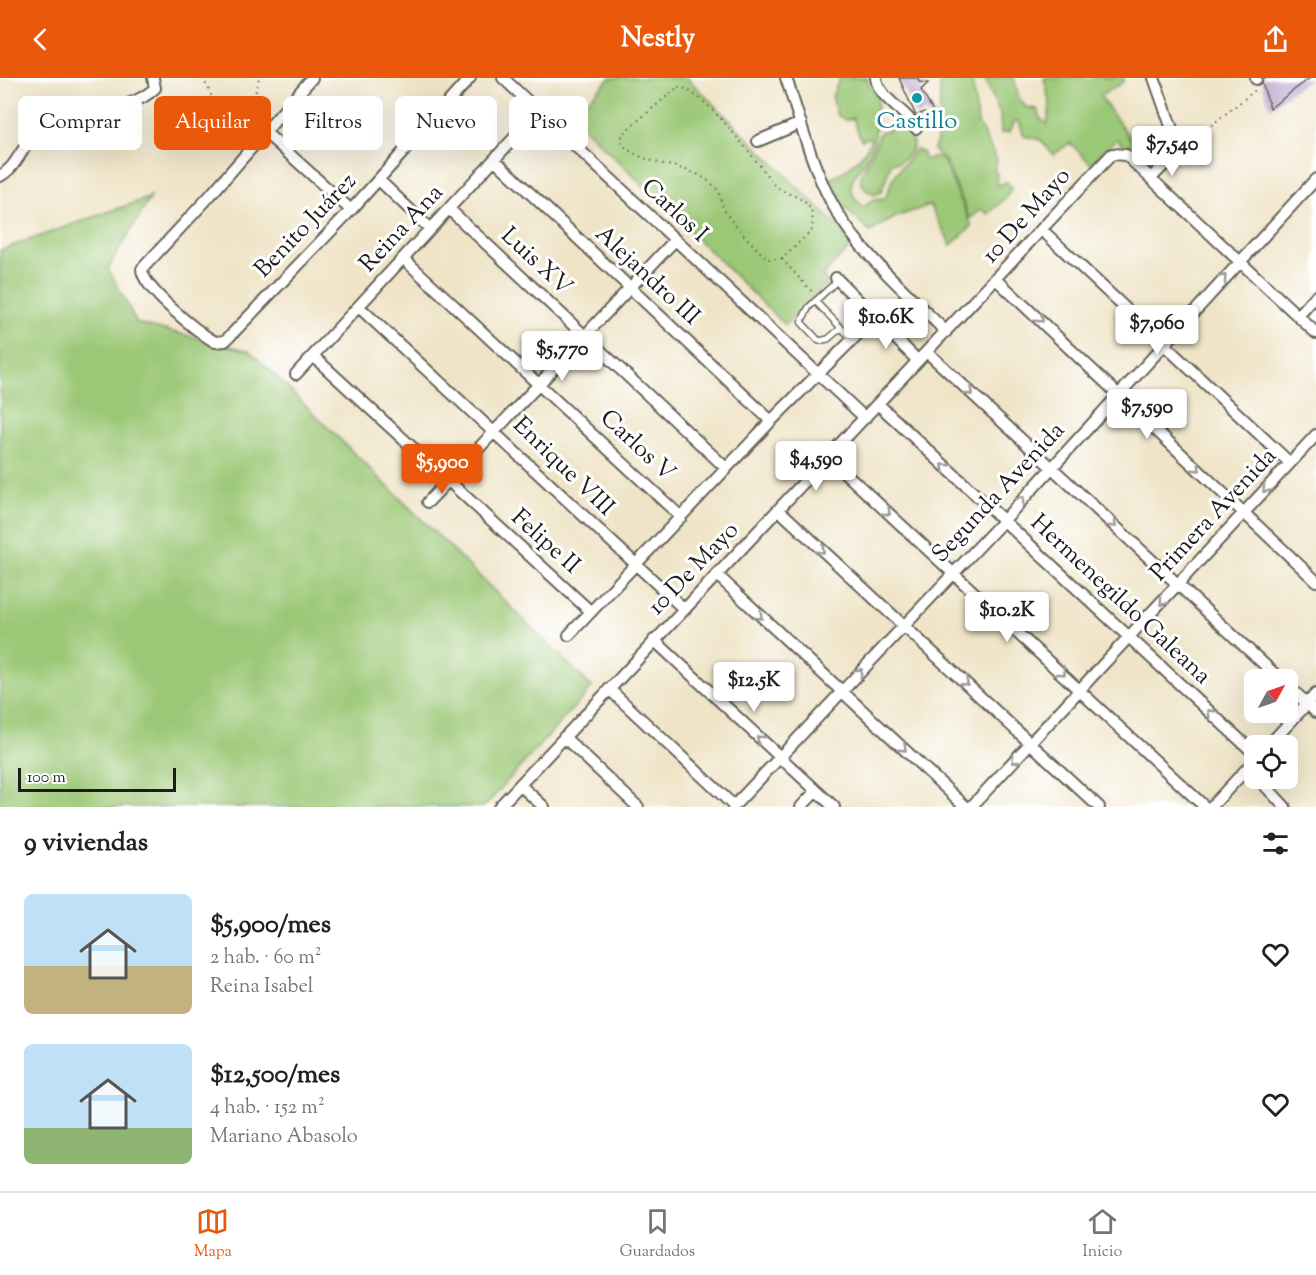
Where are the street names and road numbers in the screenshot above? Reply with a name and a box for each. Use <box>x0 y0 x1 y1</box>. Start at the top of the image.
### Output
street label: 10 De Mayo <box>975 161 1079 271</box>
street label: Benito Juárez <box>247 166 365 286</box>
street label: Carlos I <box>633 171 715 251</box>
street label: Reina Ana <box>352 177 452 281</box>
street label: Alejandro III <box>587 218 707 334</box>
street label: Luis XV <box>493 220 579 304</box>
street label: Carlos V <box>592 402 682 490</box>
street label: Enrique VIII <box>504 409 622 525</box>
street label: Segunda Avenida <box>925 415 1073 571</box>
street label: Primera Avenida <box>1143 441 1285 589</box>
street label: Felipe II <box>503 502 587 582</box>
street label: Hermenegildo Galeana <box>1022 507 1218 693</box>
street label: 10 De Mayo <box>641 515 747 623</box>

